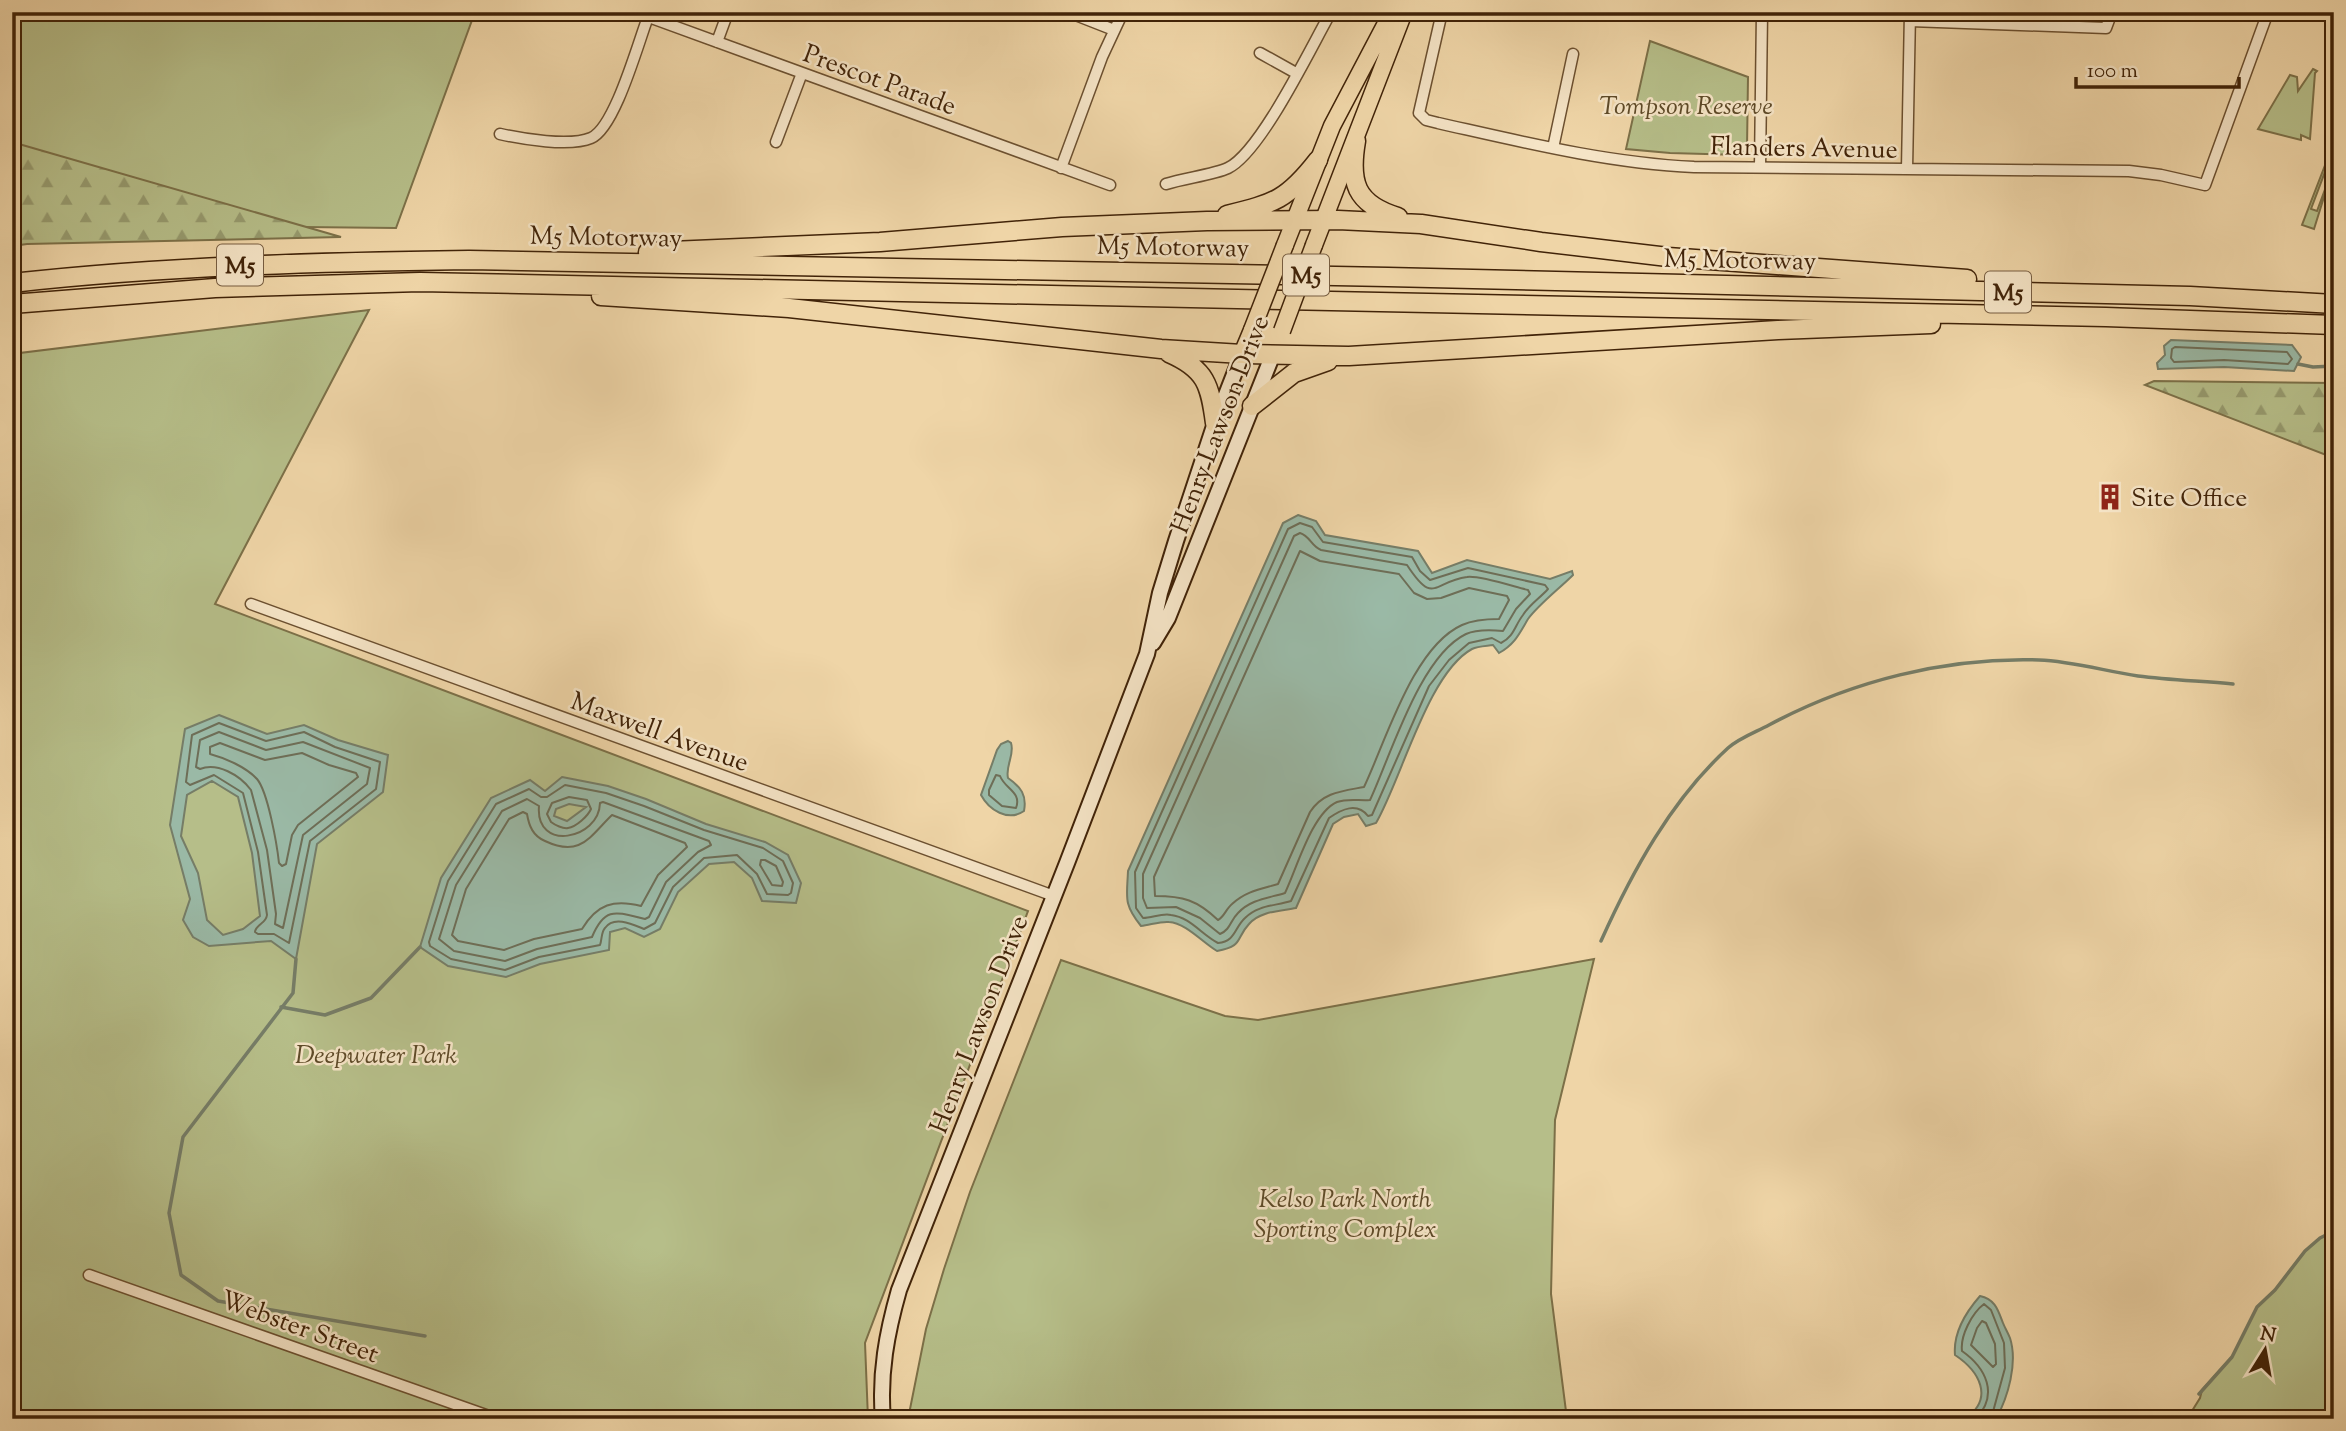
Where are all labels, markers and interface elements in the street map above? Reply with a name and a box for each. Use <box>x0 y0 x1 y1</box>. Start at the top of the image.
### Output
street label: Prescot Parade <box>797 37 961 126</box>
scale bar <box>2076 46 2239 90</box>
text: 100 m <box>2087 57 2138 87</box>
park label: Tompson Reserve <box>1599 89 1773 126</box>
street label: Flanders Avenue <box>1710 129 1898 170</box>
street label: M5 Motorway <box>529 219 683 258</box>
street label: M5 Motorway <box>1096 229 1250 268</box>
street label: M5 Motorway <box>1663 242 1817 281</box>
road number: M5 <box>217 244 263 286</box>
road number: M5 <box>1283 254 1329 296</box>
road number: M5 <box>1985 272 2031 312</box>
street label: Henry Lawson Drive <box>1163 311 1280 539</box>
place label: Site Office <box>2131 481 2247 518</box>
building icon: Site Office <box>2095 482 2125 512</box>
street label: Maxwell Avenue <box>565 684 753 783</box>
street label: Henry Lawson Drive <box>922 911 1039 1139</box>
park label: Deepwater Park <box>295 1038 457 1075</box>
park label: Kelso Park North Sporting Complex <box>1254 1182 1436 1249</box>
street label: Webster Street <box>215 1283 384 1374</box>
north arrow <box>2230 1316 2300 1386</box>
text: N <box>2258 1321 2278 1350</box>

